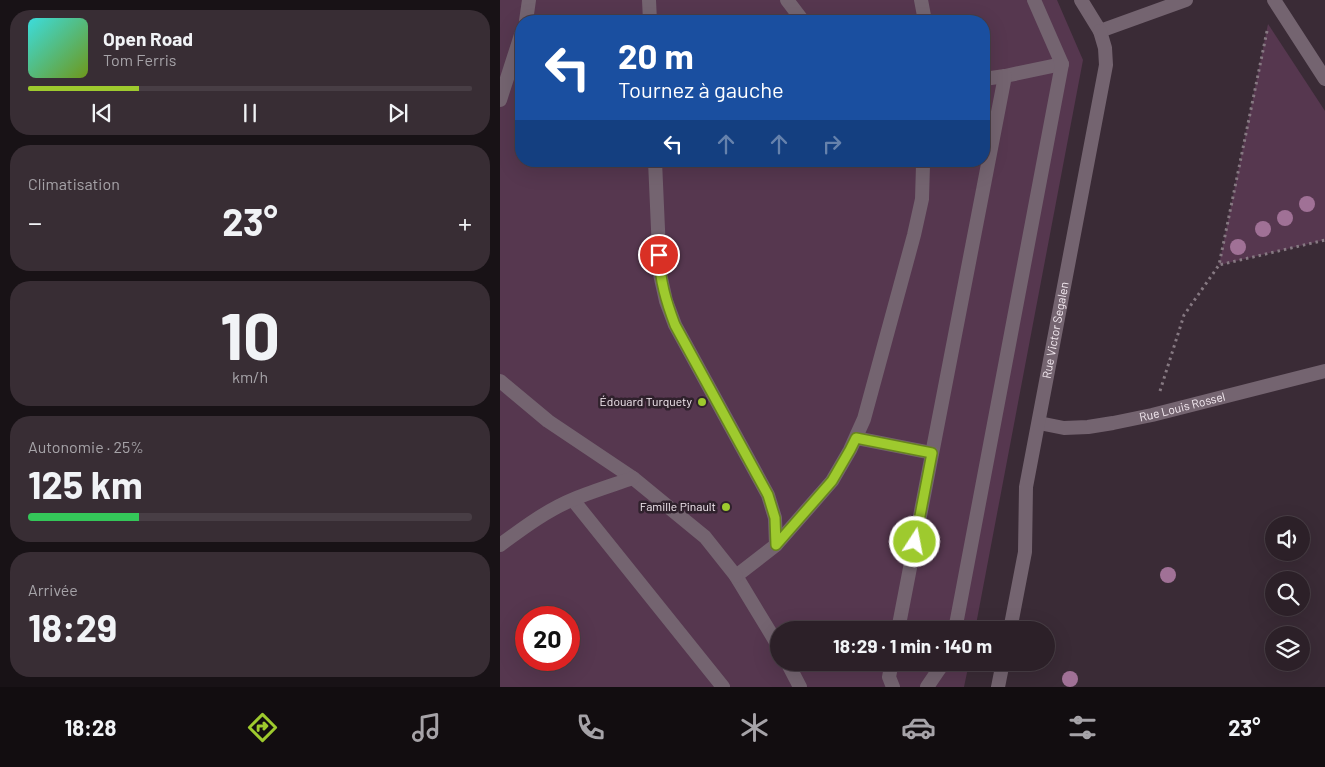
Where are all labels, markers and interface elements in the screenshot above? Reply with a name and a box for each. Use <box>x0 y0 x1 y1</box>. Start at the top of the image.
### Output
text: Open Road <box>103 27 193 50</box>
text: 20 m <box>618 34 694 76</box>
icon: left <box>535 35 600 100</box>
text: Tom Ferris <box>103 50 177 69</box>
text: Tournez à gauche <box>618 76 784 102</box>
icon: previous <box>88 99 116 127</box>
icon: pause <box>236 99 264 127</box>
icon: next <box>384 99 412 127</box>
icon: left <box>659 130 687 158</box>
icon: ahead <box>712 130 740 158</box>
icon: ahead <box>765 130 793 158</box>
icon: right <box>818 130 846 158</box>
text: Climatisation <box>28 174 120 193</box>
text: 23° <box>222 198 278 244</box>
text: − <box>28 205 42 239</box>
text: + <box>458 205 472 239</box>
pin <box>638 234 680 276</box>
icon: arrive <box>645 241 673 269</box>
street label: Rue Victor Segalen <box>1039 281 1071 380</box>
text: 10 <box>220 295 280 373</box>
text: km/h <box>232 367 268 386</box>
street label: Rue Louis Rossel <box>1138 389 1227 423</box>
place label: Édouard Turquety <box>600 394 692 408</box>
marker: Édouard Turquety <box>696 396 708 408</box>
text: Autonomie · 25% <box>28 437 144 456</box>
text: 125 km <box>28 461 143 507</box>
place label: Famille Pinault <box>640 499 716 513</box>
marker: Famille Pinault <box>720 501 732 513</box>
position arrow <box>888 515 940 567</box>
map controls <box>1265 516 1310 671</box>
button: sound <box>1265 516 1310 561</box>
button: search <box>1265 571 1310 616</box>
text: Arrivée <box>28 580 78 599</box>
text: 18:29 <box>28 604 117 650</box>
speed limit sign: 20 <box>515 606 580 671</box>
button: layers <box>1265 626 1310 671</box>
text: 18:29 · 1 min · 140 m <box>833 634 992 657</box>
icon: directions <box>245 710 280 745</box>
icon: music <box>409 710 444 745</box>
icon: phone <box>573 710 608 745</box>
icon: climate <box>737 710 772 745</box>
icon: car <box>901 710 936 745</box>
icon: filters <box>1065 710 1100 745</box>
text: 18:28 <box>64 714 116 740</box>
text: 23° <box>1228 714 1261 740</box>

